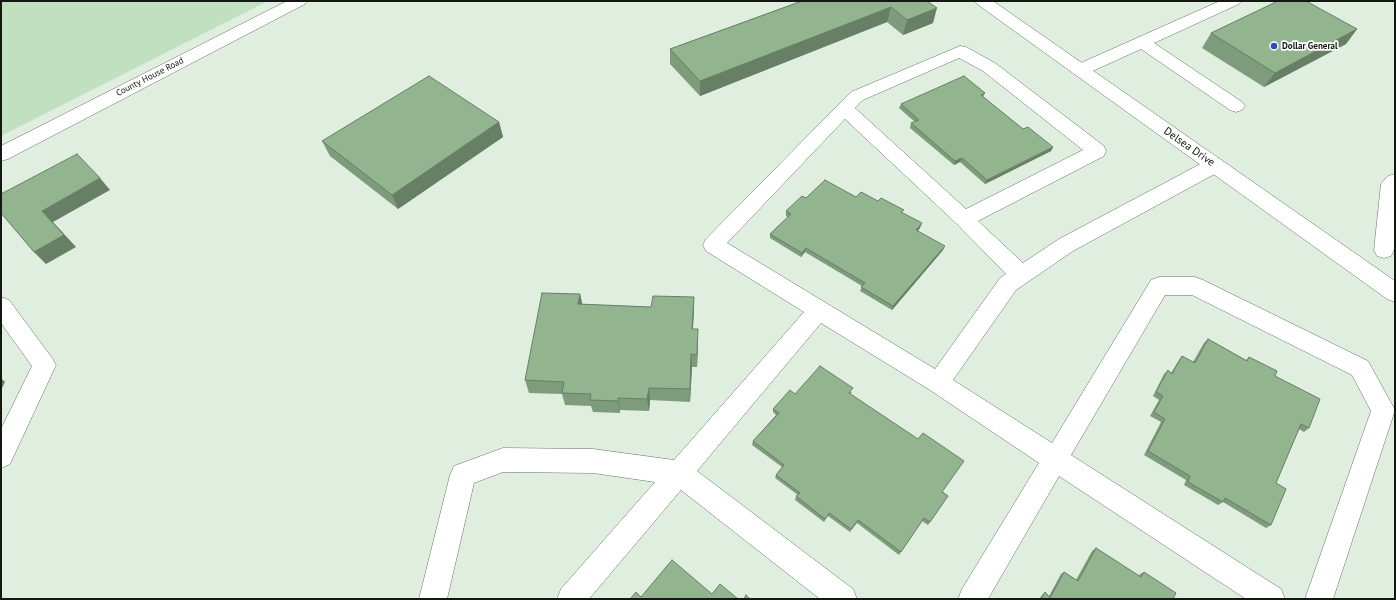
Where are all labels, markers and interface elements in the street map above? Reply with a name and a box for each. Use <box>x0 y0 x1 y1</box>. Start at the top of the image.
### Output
marker: Dollar General <box>1269 41 1279 51</box>
place label: Dollar General <box>1282 41 1338 51</box>
street label: County House Road <box>114 55 186 99</box>
street label: Delsea Drive <box>1161 125 1217 169</box>

